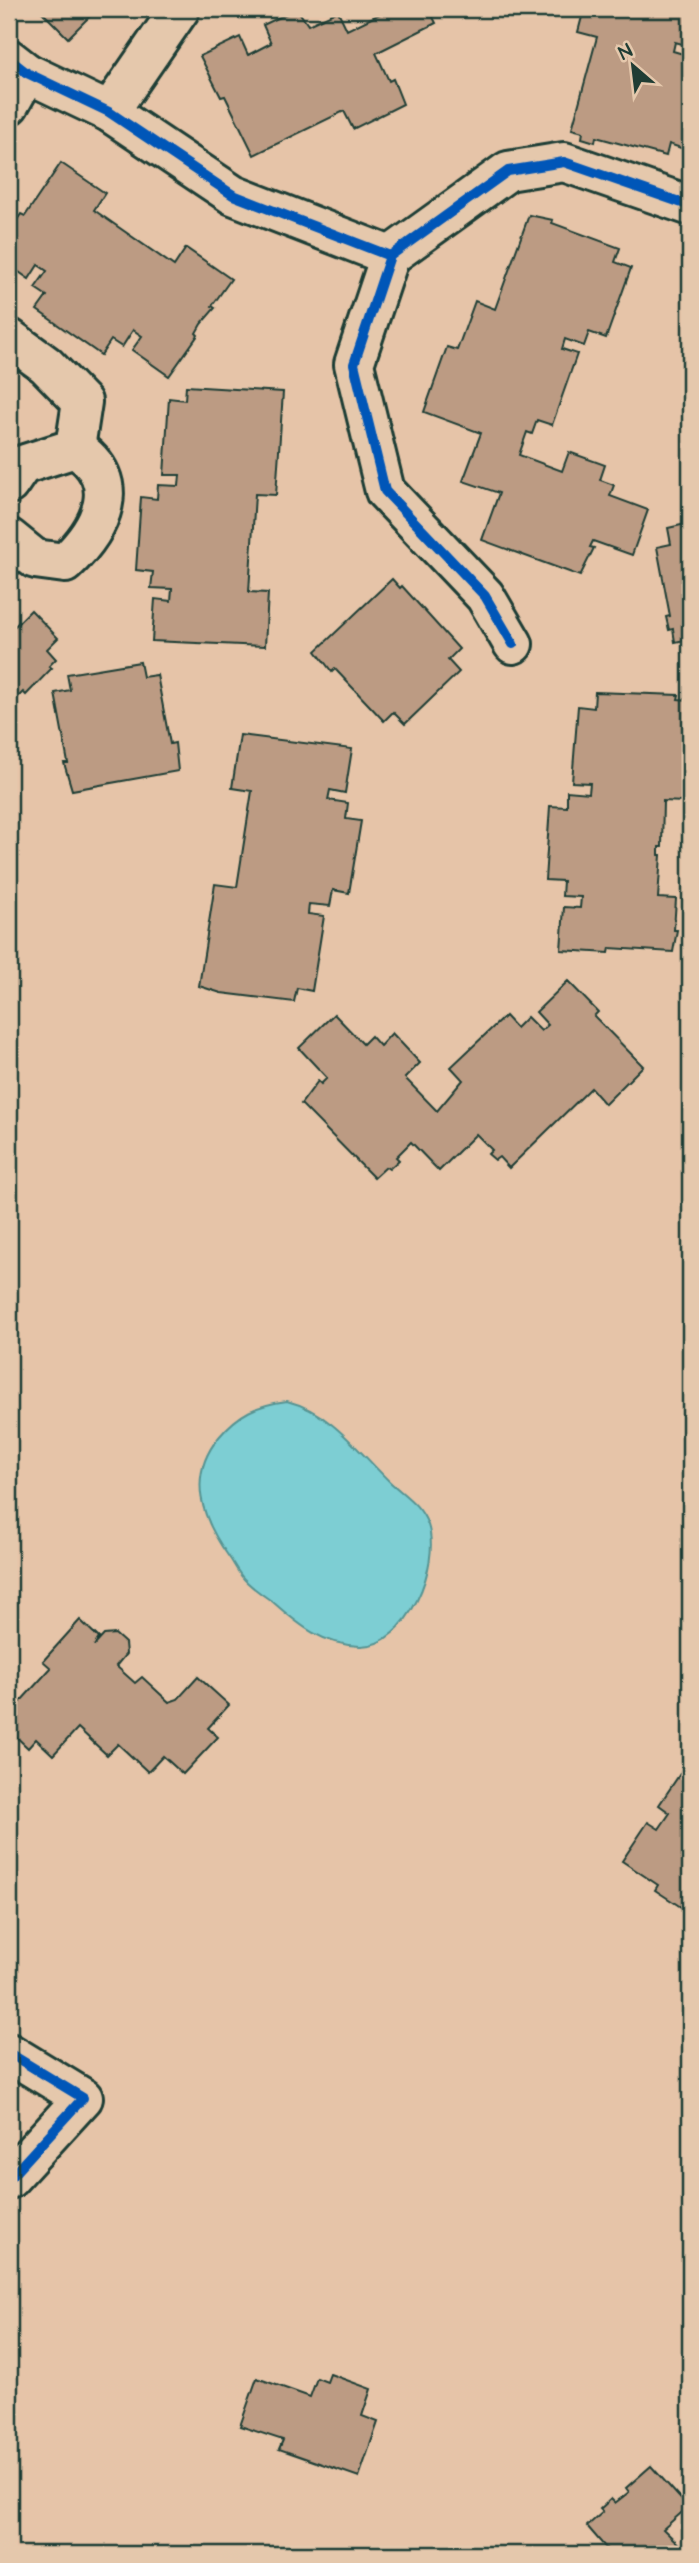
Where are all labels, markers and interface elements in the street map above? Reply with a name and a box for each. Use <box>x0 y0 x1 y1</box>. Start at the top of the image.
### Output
north arrow <box>598 32 668 102</box>
text: N <box>614 38 637 67</box>

